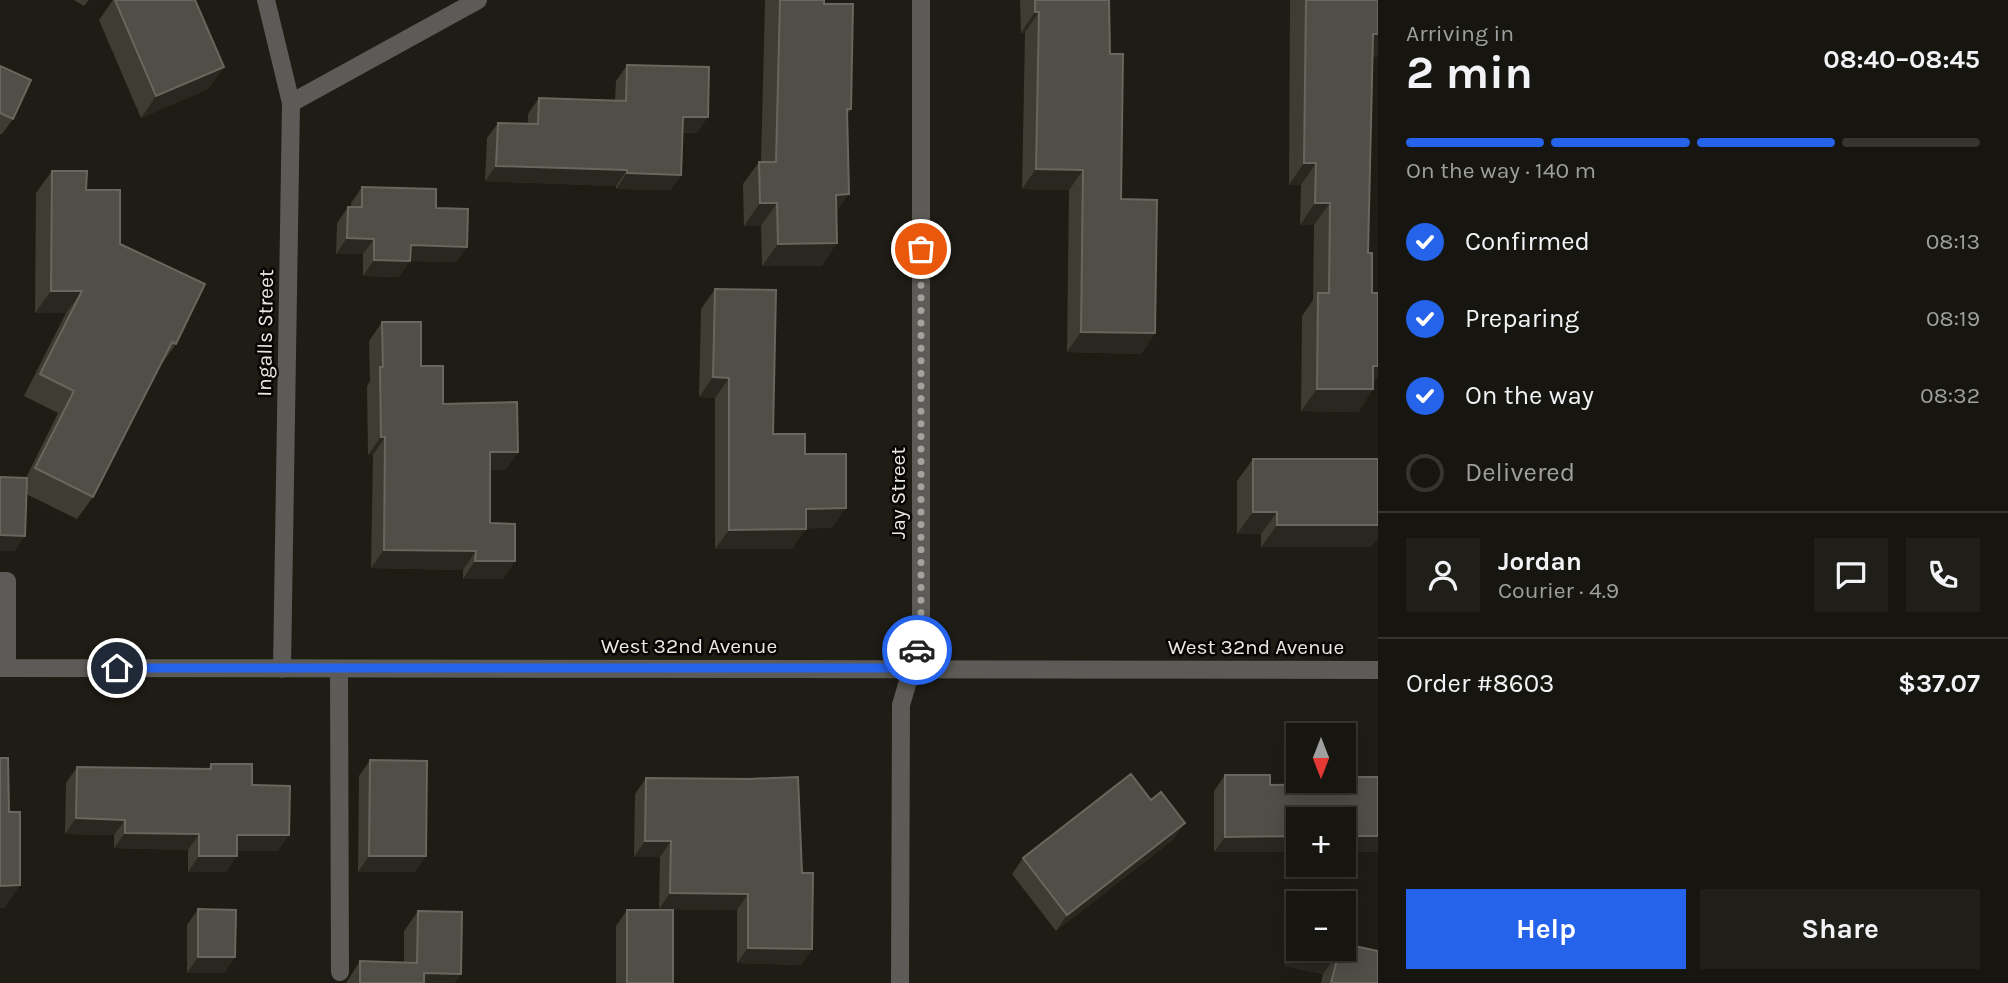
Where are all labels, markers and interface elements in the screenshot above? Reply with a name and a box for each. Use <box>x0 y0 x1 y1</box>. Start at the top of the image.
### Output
text: Arriving in <box>1406 20 1514 47</box>
text: 08:40–08:45 <box>1823 44 1980 75</box>
text: 2 min <box>1406 46 1533 100</box>
text: On the way · 140 m <box>1406 157 1596 184</box>
pin <box>891 219 951 279</box>
icon: check <box>1406 223 1444 261</box>
text: Confirmed <box>1465 226 1590 257</box>
text: 08:13 <box>1926 228 1980 255</box>
icon: bag <box>902 230 940 268</box>
street label: Ingalls Street <box>252 269 278 397</box>
icon: check <box>1406 300 1444 338</box>
text: Preparing <box>1465 303 1579 334</box>
text: 08:19 <box>1926 305 1980 332</box>
icon: check <box>1406 377 1444 415</box>
text: On the way <box>1465 380 1594 411</box>
text: 08:32 <box>1920 382 1980 409</box>
street label: Jay Street <box>886 447 910 539</box>
text: Delivered <box>1465 457 1575 488</box>
button: person <box>1406 538 1480 612</box>
button: chat <box>1814 538 1888 612</box>
button: phone <box>1906 538 1980 612</box>
text: Jordan <box>1498 546 1582 577</box>
text: Courier · 4.9 <box>1498 577 1619 604</box>
courier <box>882 615 952 685</box>
icon: car <box>898 631 936 669</box>
street label: West 32nd Avenue <box>601 634 777 658</box>
street label: West 32nd Avenue <box>1168 635 1344 659</box>
pin <box>87 638 147 698</box>
icon: home <box>98 649 136 687</box>
text: Order #8603 <box>1406 668 1554 699</box>
text: $37.07 <box>1898 668 1980 699</box>
north arrow <box>1286 723 1356 793</box>
map controls <box>1286 723 1356 961</box>
button: + <box>1286 807 1356 877</box>
button: Help <box>1406 889 1686 969</box>
button: Share <box>1700 889 1980 969</box>
button: − <box>1286 891 1356 961</box>

